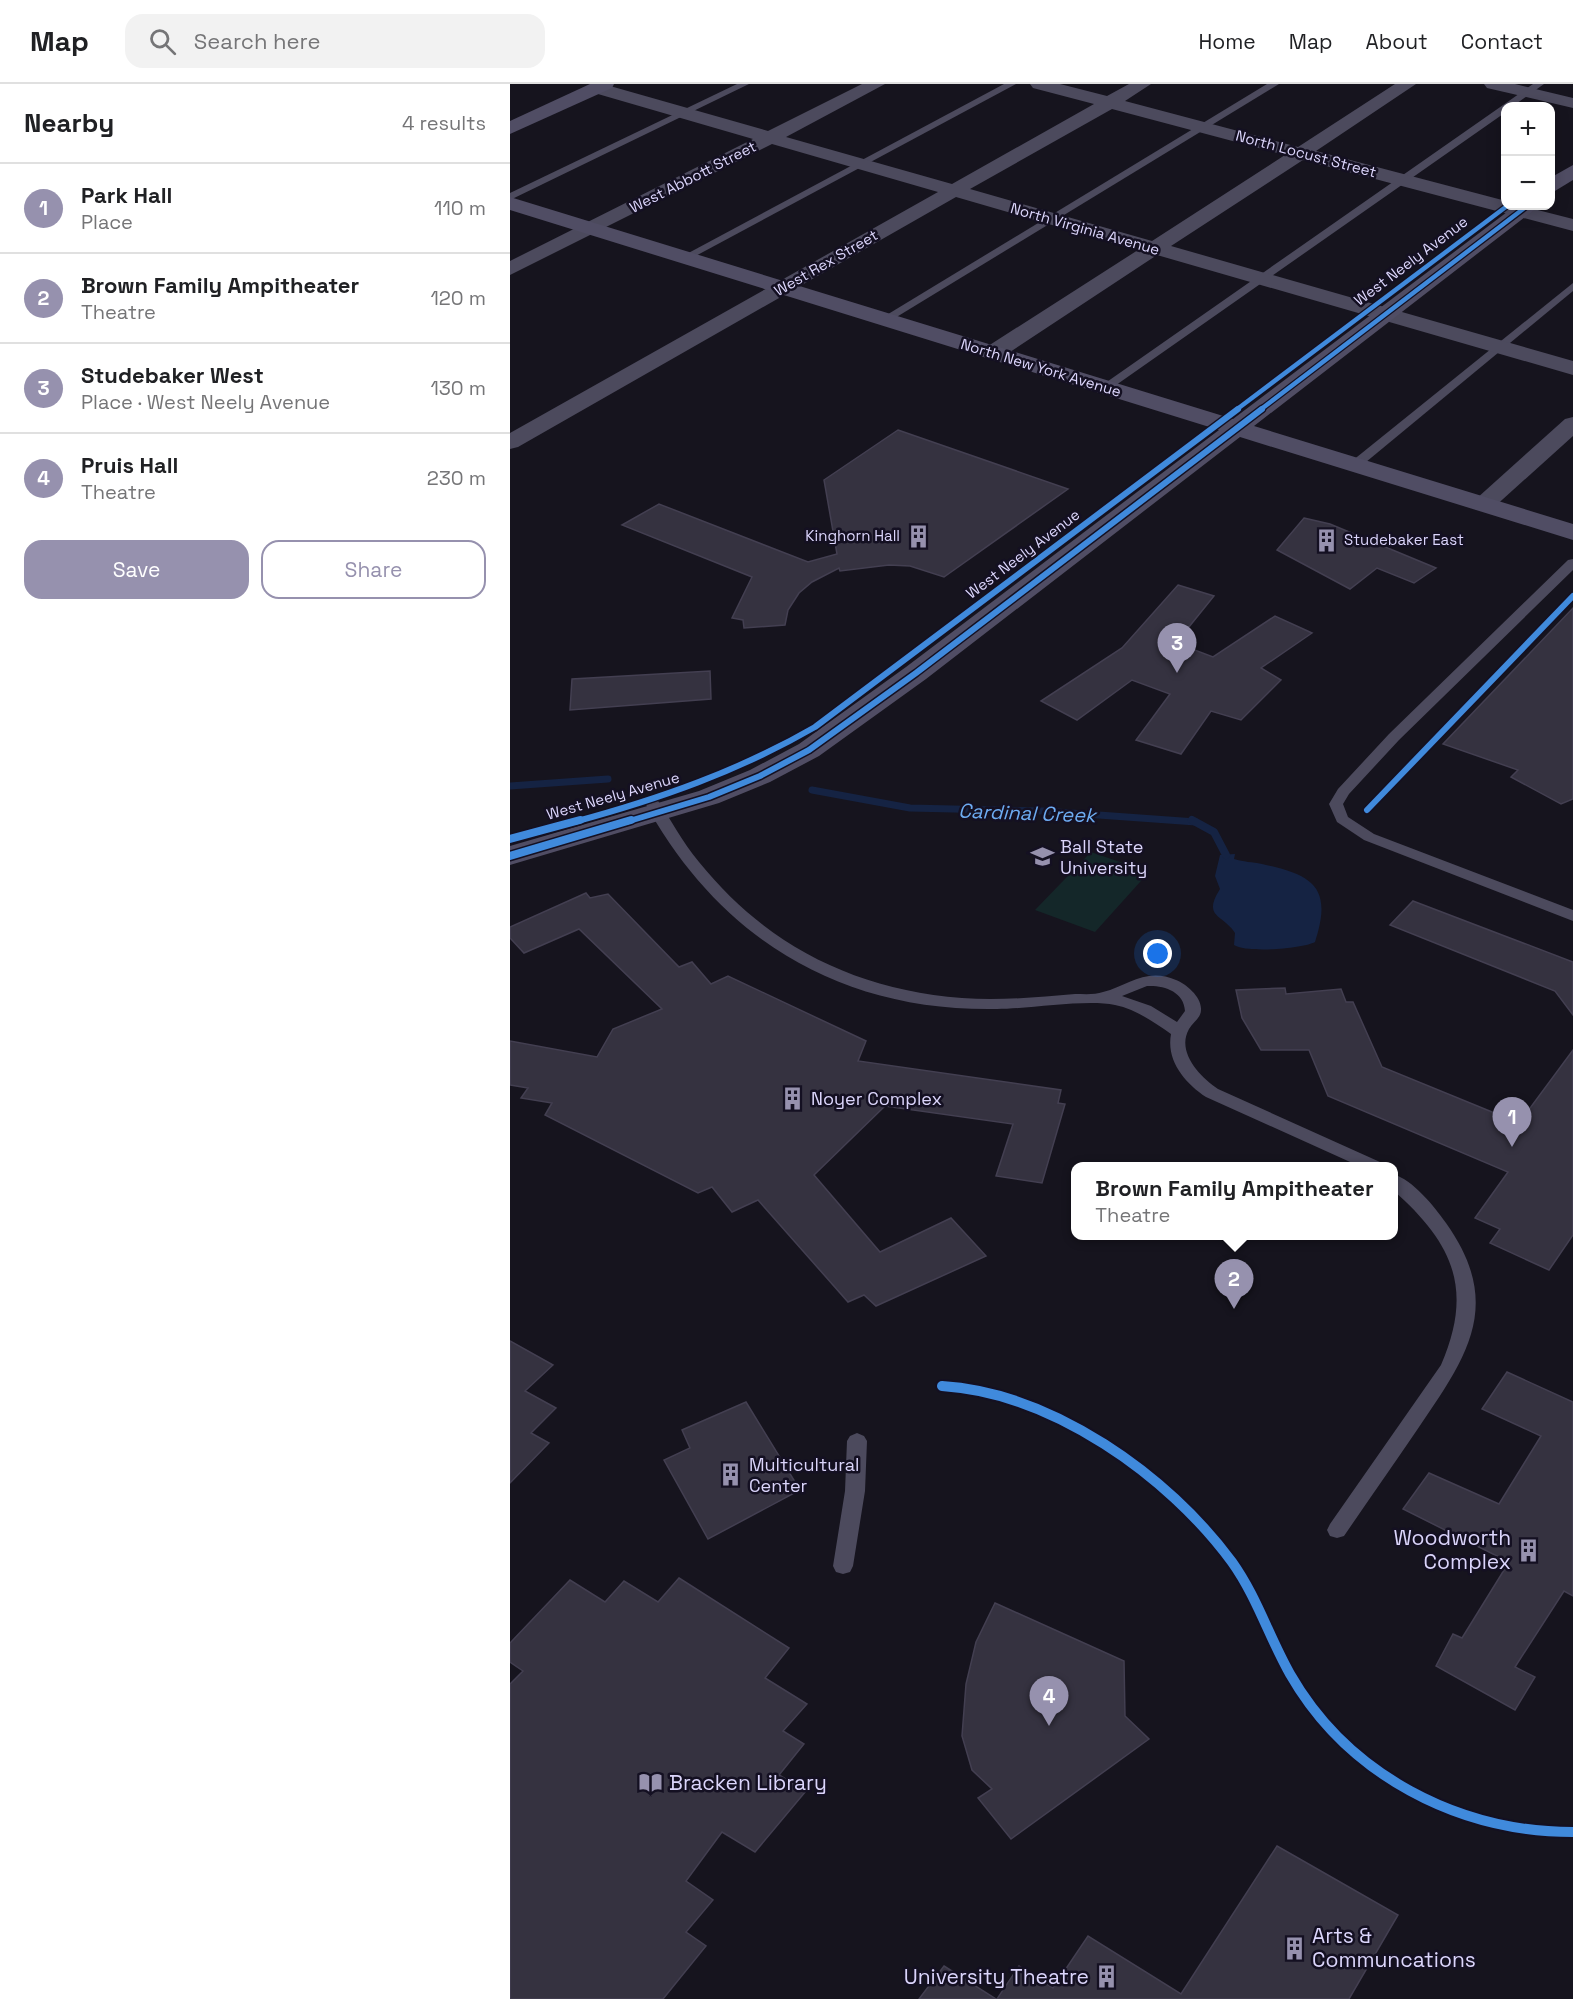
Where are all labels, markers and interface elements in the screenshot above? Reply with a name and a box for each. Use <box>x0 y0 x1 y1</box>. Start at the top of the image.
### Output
search box <box>125 14 545 68</box>
text: Map <box>30 23 89 59</box>
icon: search <box>146 25 179 58</box>
text: Search here <box>194 27 321 55</box>
text: Home <box>1198 28 1256 55</box>
text: Map <box>1289 28 1333 55</box>
text: About <box>1366 28 1428 55</box>
text: Contact <box>1461 28 1543 55</box>
map controls <box>1501 102 1555 210</box>
button: + <box>1501 102 1555 156</box>
text: Nearby <box>24 106 114 140</box>
text: 4 results <box>402 110 486 136</box>
street label: North Locust Street <box>1234 126 1379 181</box>
street label: West Abbott Street <box>626 136 759 217</box>
button: − <box>1501 156 1555 210</box>
text: Park Hall <box>81 181 172 209</box>
text: 1 <box>39 195 48 221</box>
text: 110 m <box>434 195 486 221</box>
street label: North Virginia Avenue <box>1008 198 1162 259</box>
text: Place <box>81 209 133 235</box>
street label: West Neely Avenue <box>1350 212 1471 310</box>
street label: West Rex Street <box>770 225 881 300</box>
text: Brown Family Ampitheater <box>81 271 359 299</box>
text: 2 <box>38 285 49 311</box>
text: 120 m <box>430 285 486 311</box>
text: Theatre <box>81 299 156 325</box>
street label: North New York Avenue <box>959 334 1124 401</box>
text: Studebaker West <box>81 361 264 389</box>
text: 3 <box>37 375 50 401</box>
text: 130 m <box>430 375 486 401</box>
text: Place · West Neely Avenue <box>81 389 330 415</box>
text: Pruis Hall <box>81 451 178 479</box>
text: 4 <box>37 465 50 491</box>
text: 230 m <box>427 465 486 491</box>
text: Theatre <box>81 479 156 505</box>
street label: West Neely Avenue <box>962 505 1083 603</box>
building icon: Kinghorn Hall <box>905 523 931 549</box>
place label: Kinghorn Hall <box>805 526 900 545</box>
building icon: Studebaker East <box>1313 527 1339 553</box>
place label: Studebaker East <box>1344 530 1464 549</box>
button: Save <box>24 540 249 599</box>
button: Share <box>261 540 486 599</box>
pin: 3 <box>1158 624 1196 673</box>
street label: West Neely Avenue <box>544 767 682 824</box>
water label: Cardinal Creek <box>958 798 1098 828</box>
place label: Ball State University <box>1060 835 1147 879</box>
school or university icon: Ball State University <box>1029 844 1055 870</box>
your location <box>1143 939 1172 968</box>
building icon: Noyer Complex <box>780 1086 806 1112</box>
place label: Noyer Complex <box>811 1087 942 1110</box>
pin: 1 <box>1492 1098 1532 1147</box>
popup <box>1071 1162 1398 1240</box>
text: Brown Family Ampitheater <box>1095 1174 1374 1202</box>
text: Theatre <box>1095 1202 1170 1228</box>
pin: 2 <box>1214 1260 1254 1309</box>
place label: Multicultural Center <box>749 1453 859 1497</box>
building icon: Multicultural Center <box>718 1462 744 1488</box>
place label: Woodworth Complex <box>1393 1524 1511 1575</box>
building icon: Woodworth Complex <box>1516 1537 1542 1563</box>
pin: 4 <box>1030 1676 1068 1726</box>
place label: Bracken Library <box>669 1769 827 1796</box>
library icon: Bracken Library <box>638 1770 664 1796</box>
place label: Arts & Communcations <box>1312 1922 1476 1973</box>
building icon: Arts & Communcations <box>1281 1935 1307 1961</box>
place label: University Theatre <box>904 1963 1089 1990</box>
building icon: University Theatre <box>1094 1964 1120 1990</box>

